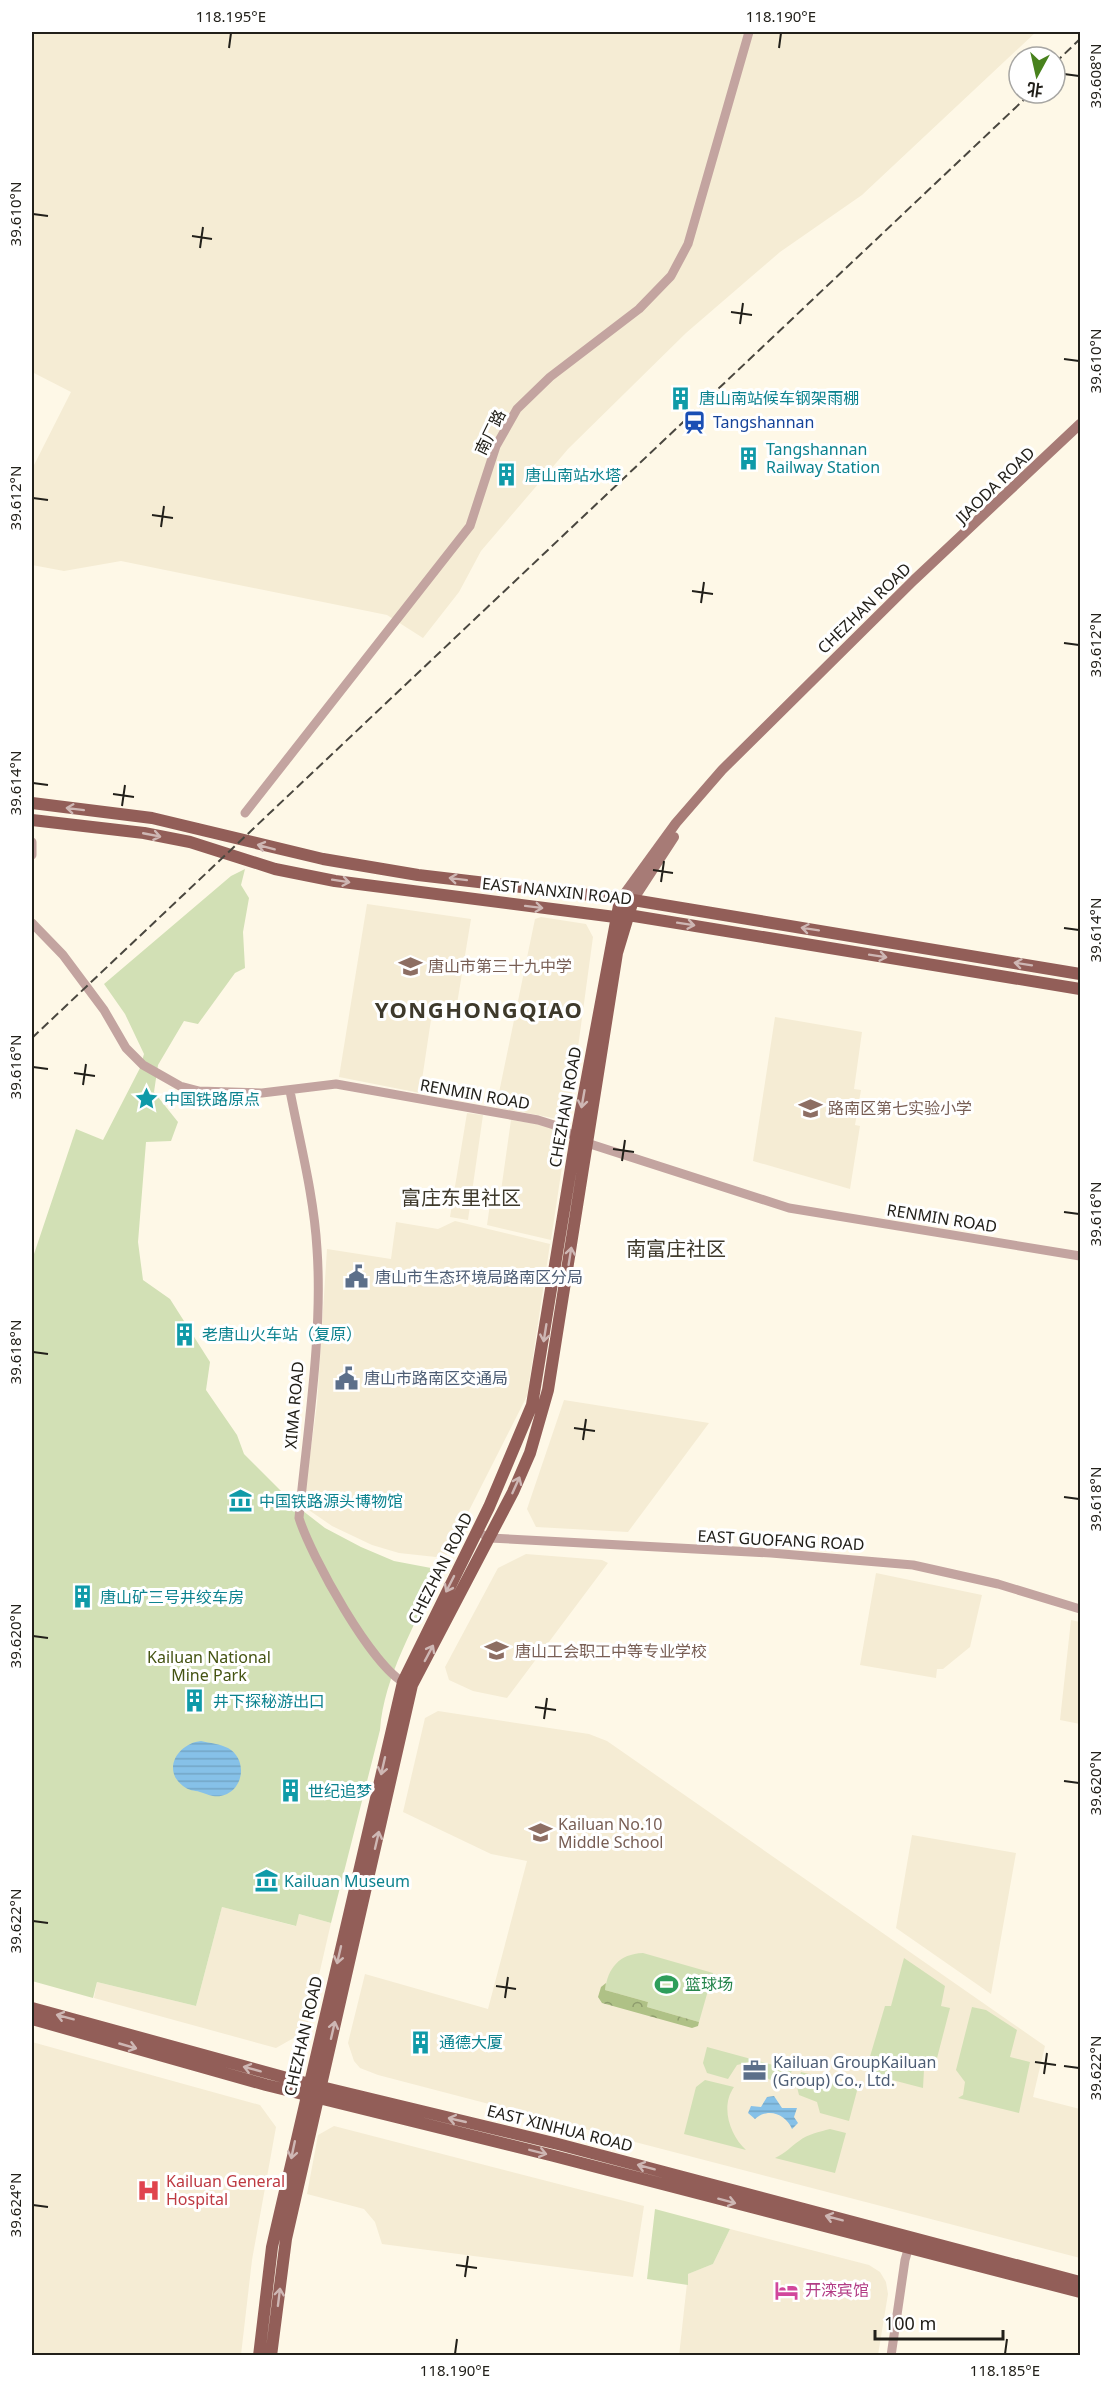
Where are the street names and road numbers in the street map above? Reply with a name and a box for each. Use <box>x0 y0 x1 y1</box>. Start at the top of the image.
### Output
street label: 南厂路 <box>470 406 510 458</box>
street label: JIAODA ROAD <box>949 442 1039 530</box>
street label: CHEZHAN ROAD <box>812 558 916 658</box>
street label: EAST NANXIN ROAD <box>481 872 633 910</box>
street label: CHEZHAN ROAD <box>544 1045 586 1169</box>
street label: RENMIN ROAD <box>418 1074 532 1114</box>
street label: RENMIN ROAD <box>885 1198 999 1238</box>
street label: XIMA ROAD <box>279 1360 309 1450</box>
street label: CHEZHAN ROAD <box>402 1508 478 1628</box>
street label: EAST GUOFANG ROAD <box>697 1525 865 1555</box>
street label: CHEZHAN ROAD <box>279 1974 327 2098</box>
street label: EAST XINHUA ROAD <box>485 2099 635 2157</box>

